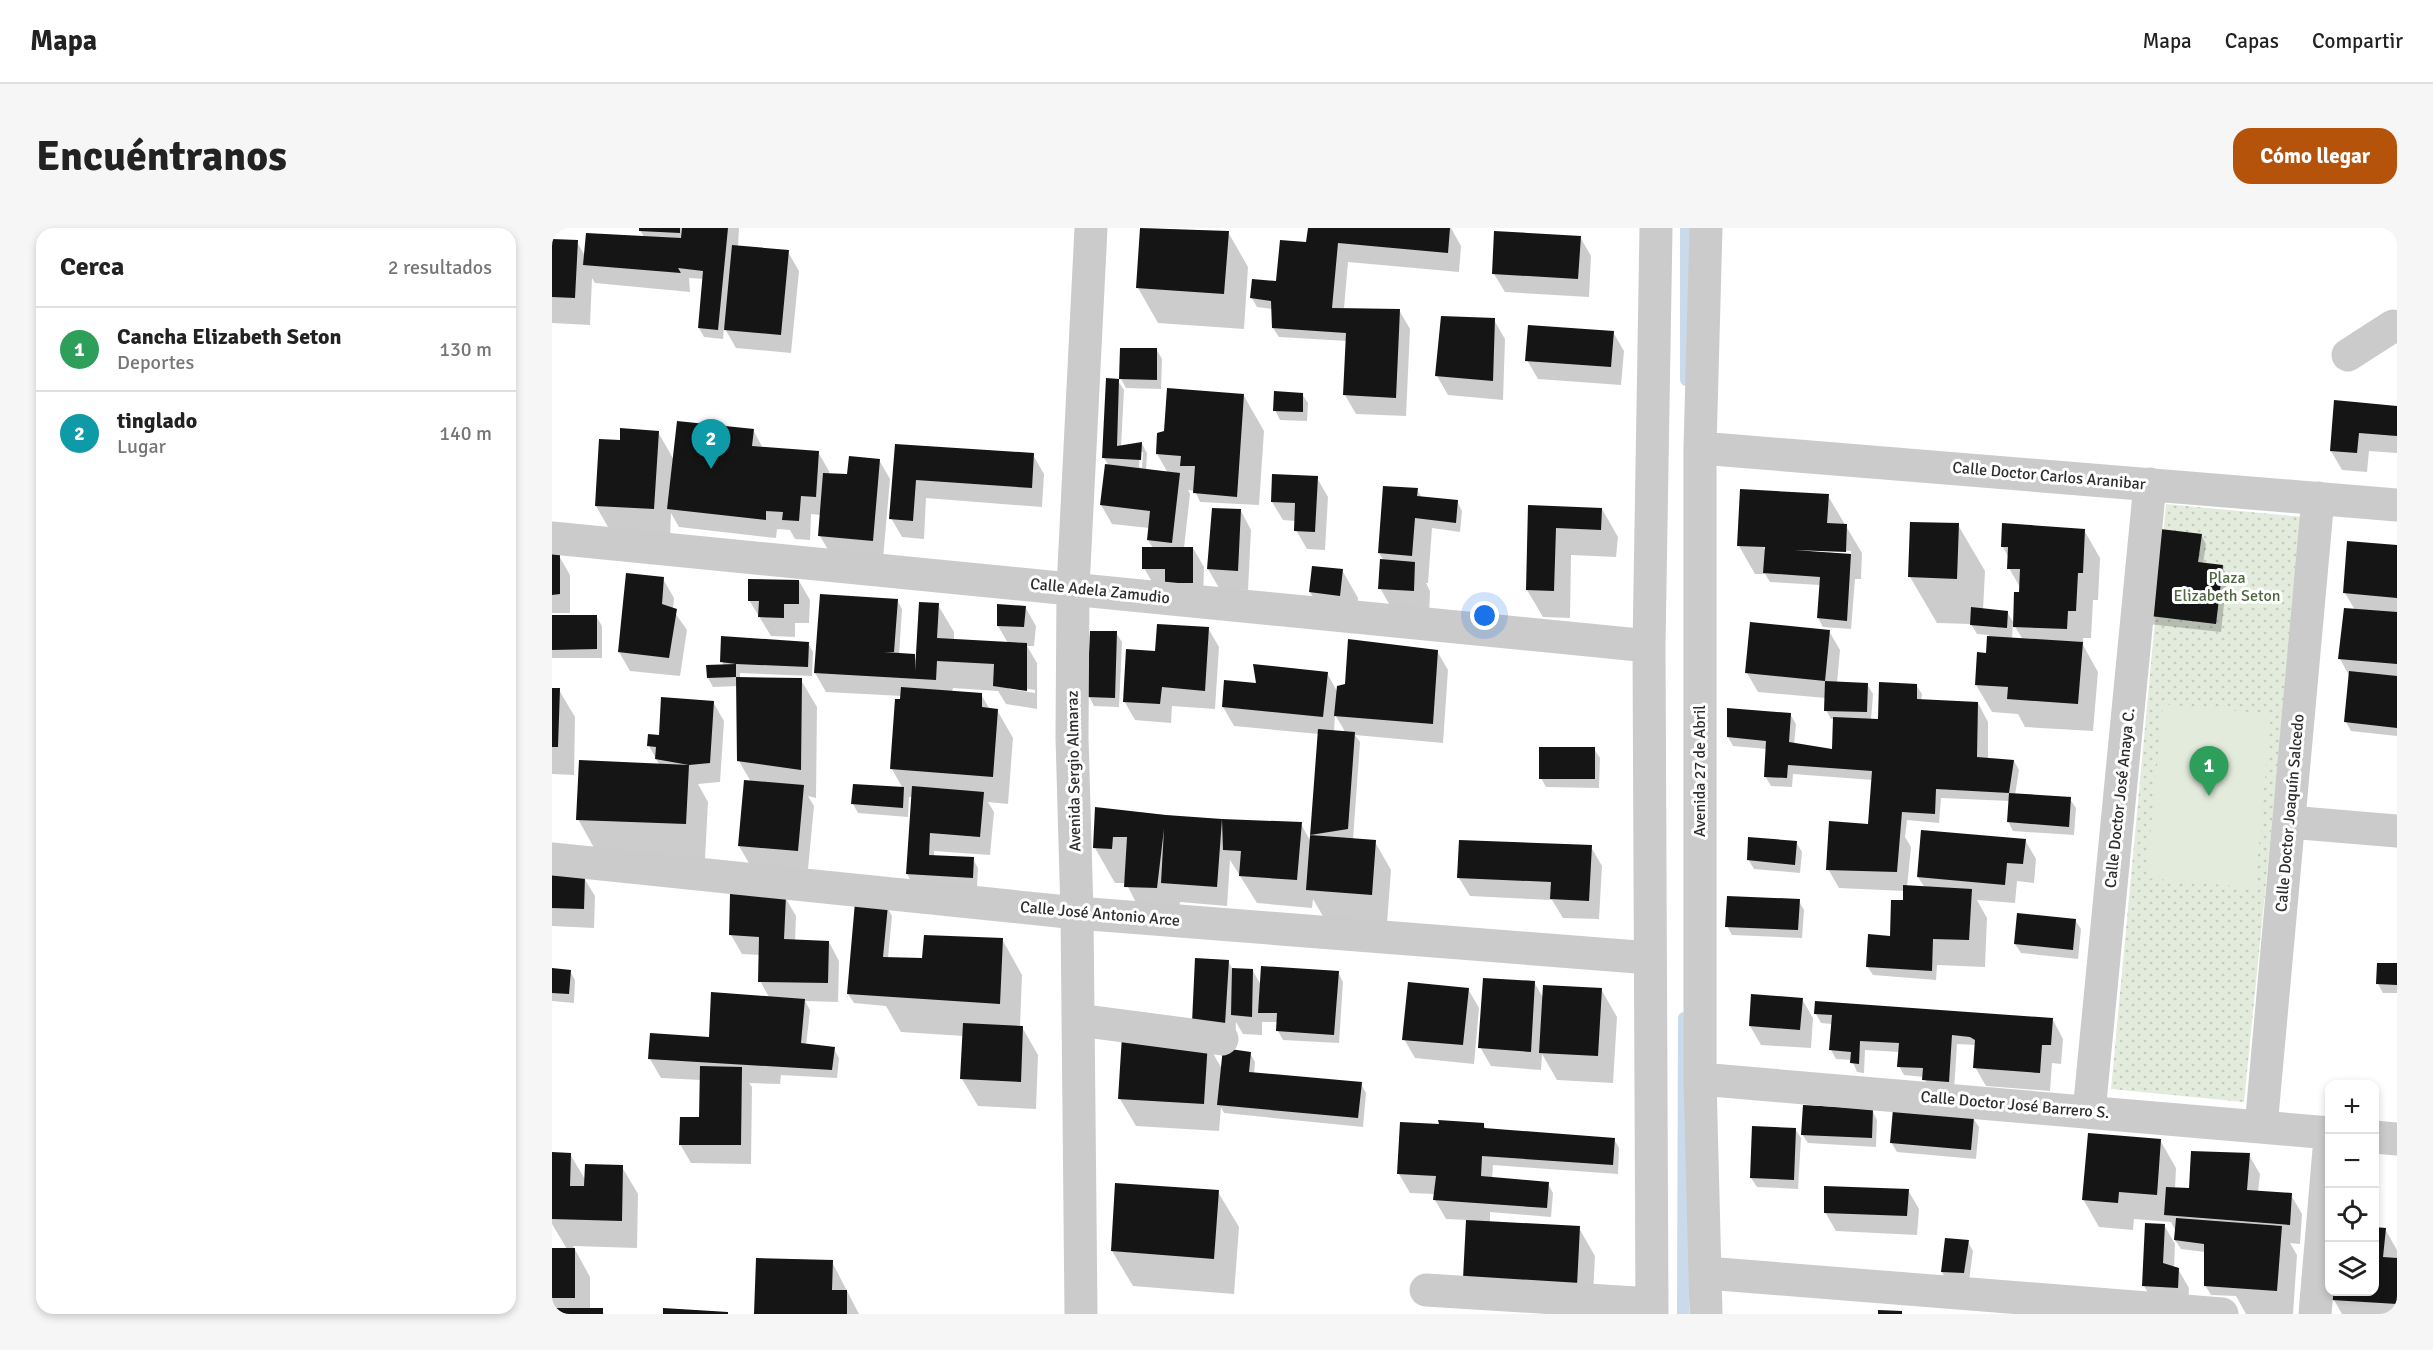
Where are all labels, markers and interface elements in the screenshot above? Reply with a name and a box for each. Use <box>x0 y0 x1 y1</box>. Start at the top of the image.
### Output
text: Mapa <box>30 24 97 58</box>
text: Mapa <box>2142 28 2192 54</box>
text: Capas <box>2225 28 2279 54</box>
text: Compartir <box>2312 28 2403 54</box>
button: Cómo llegar <box>2233 128 2397 184</box>
text: Encuéntranos <box>36 131 287 182</box>
text: Cerca <box>60 251 124 283</box>
text: 2 resultados <box>388 255 492 280</box>
text: Cancha Elizabeth Seton <box>117 323 342 350</box>
text: 1 <box>74 337 85 362</box>
text: 130 m <box>439 337 492 362</box>
text: Deportes <box>117 350 194 375</box>
text: tinglado <box>117 407 197 434</box>
pin: 2 <box>692 420 730 469</box>
text: 2 <box>74 421 85 446</box>
text: 140 m <box>439 421 492 446</box>
text: Lugar <box>117 434 166 459</box>
street label: Calle Doctor Carlos Aranibar <box>1952 458 2146 494</box>
park label: Plaza Elizabeth Seton <box>2174 568 2280 606</box>
street label: Calle Adela Zamudio <box>1029 574 1171 608</box>
your location <box>1470 601 1499 630</box>
street label: Avenida Sergio Almaraz <box>1063 690 1085 852</box>
street label: Avenida 27 de Abril <box>1690 705 1710 837</box>
street label: Calle Doctor José Anaya C. <box>2101 707 2139 889</box>
street label: Calle Doctor Joaquín Salcedo <box>2271 713 2309 913</box>
pin: 1 <box>2190 746 2228 796</box>
street label: Calle José Antonio Arce <box>1019 897 1181 931</box>
map controls <box>2325 1080 2379 1296</box>
button: + <box>2325 1080 2379 1134</box>
street label: Calle Doctor José Barrero S. <box>1920 1087 2110 1123</box>
button: − <box>2325 1134 2379 1188</box>
button: locate <box>2325 1188 2379 1242</box>
button: layers <box>2325 1242 2379 1296</box>

